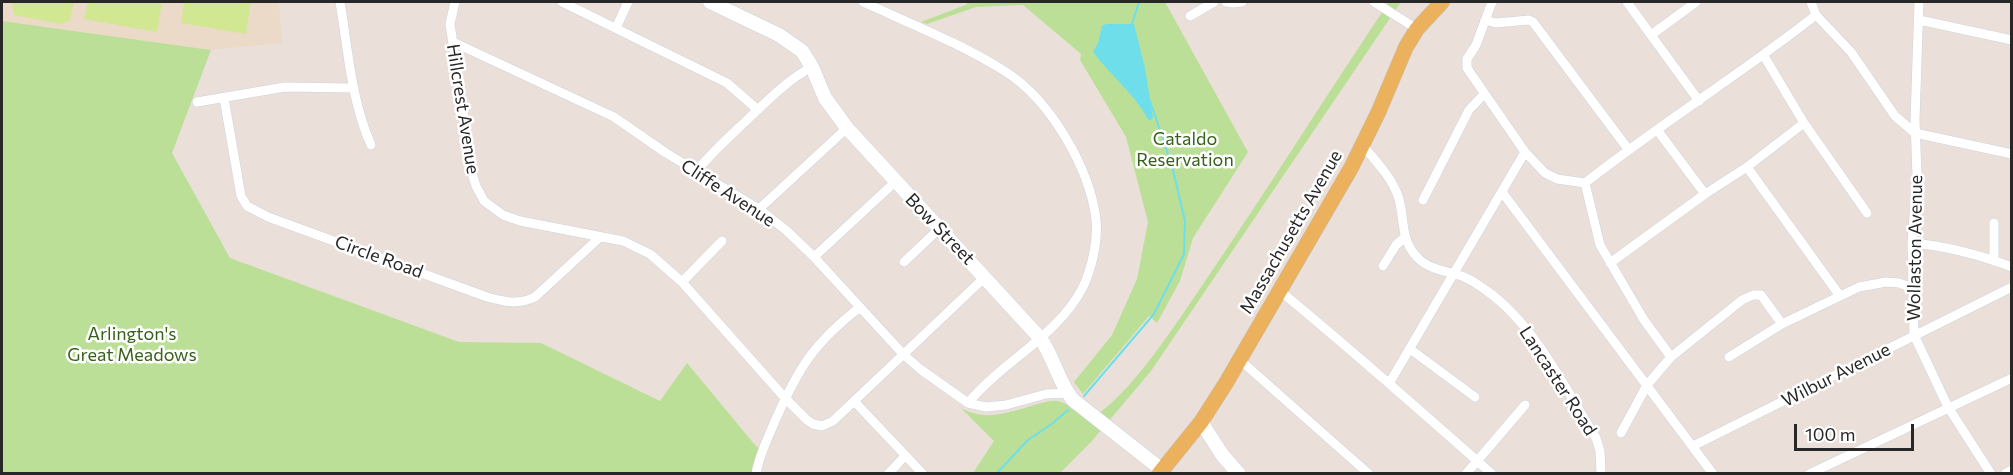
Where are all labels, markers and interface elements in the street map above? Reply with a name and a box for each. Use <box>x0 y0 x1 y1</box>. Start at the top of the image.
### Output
street label: Hillcrest Avenue <box>442 42 484 176</box>
park label: Cataldo Reservation <box>1136 128 1234 170</box>
street label: Massachusetts Avenue <box>1235 146 1347 318</box>
street label: Cliffe Avenue <box>677 155 779 231</box>
street label: Wollaston Avenue <box>1903 175 1927 321</box>
street label: Bow Street <box>901 189 979 269</box>
street label: Circle Road <box>332 231 426 283</box>
street label: Lancaster Road <box>1515 322 1601 440</box>
park label: Arlington's Great Meadows <box>67 323 197 366</box>
street label: Wilbur Avenue <box>1778 338 1894 412</box>
scale bar <box>1797 412 1917 450</box>
text: 100 m <box>1805 423 1855 445</box>

